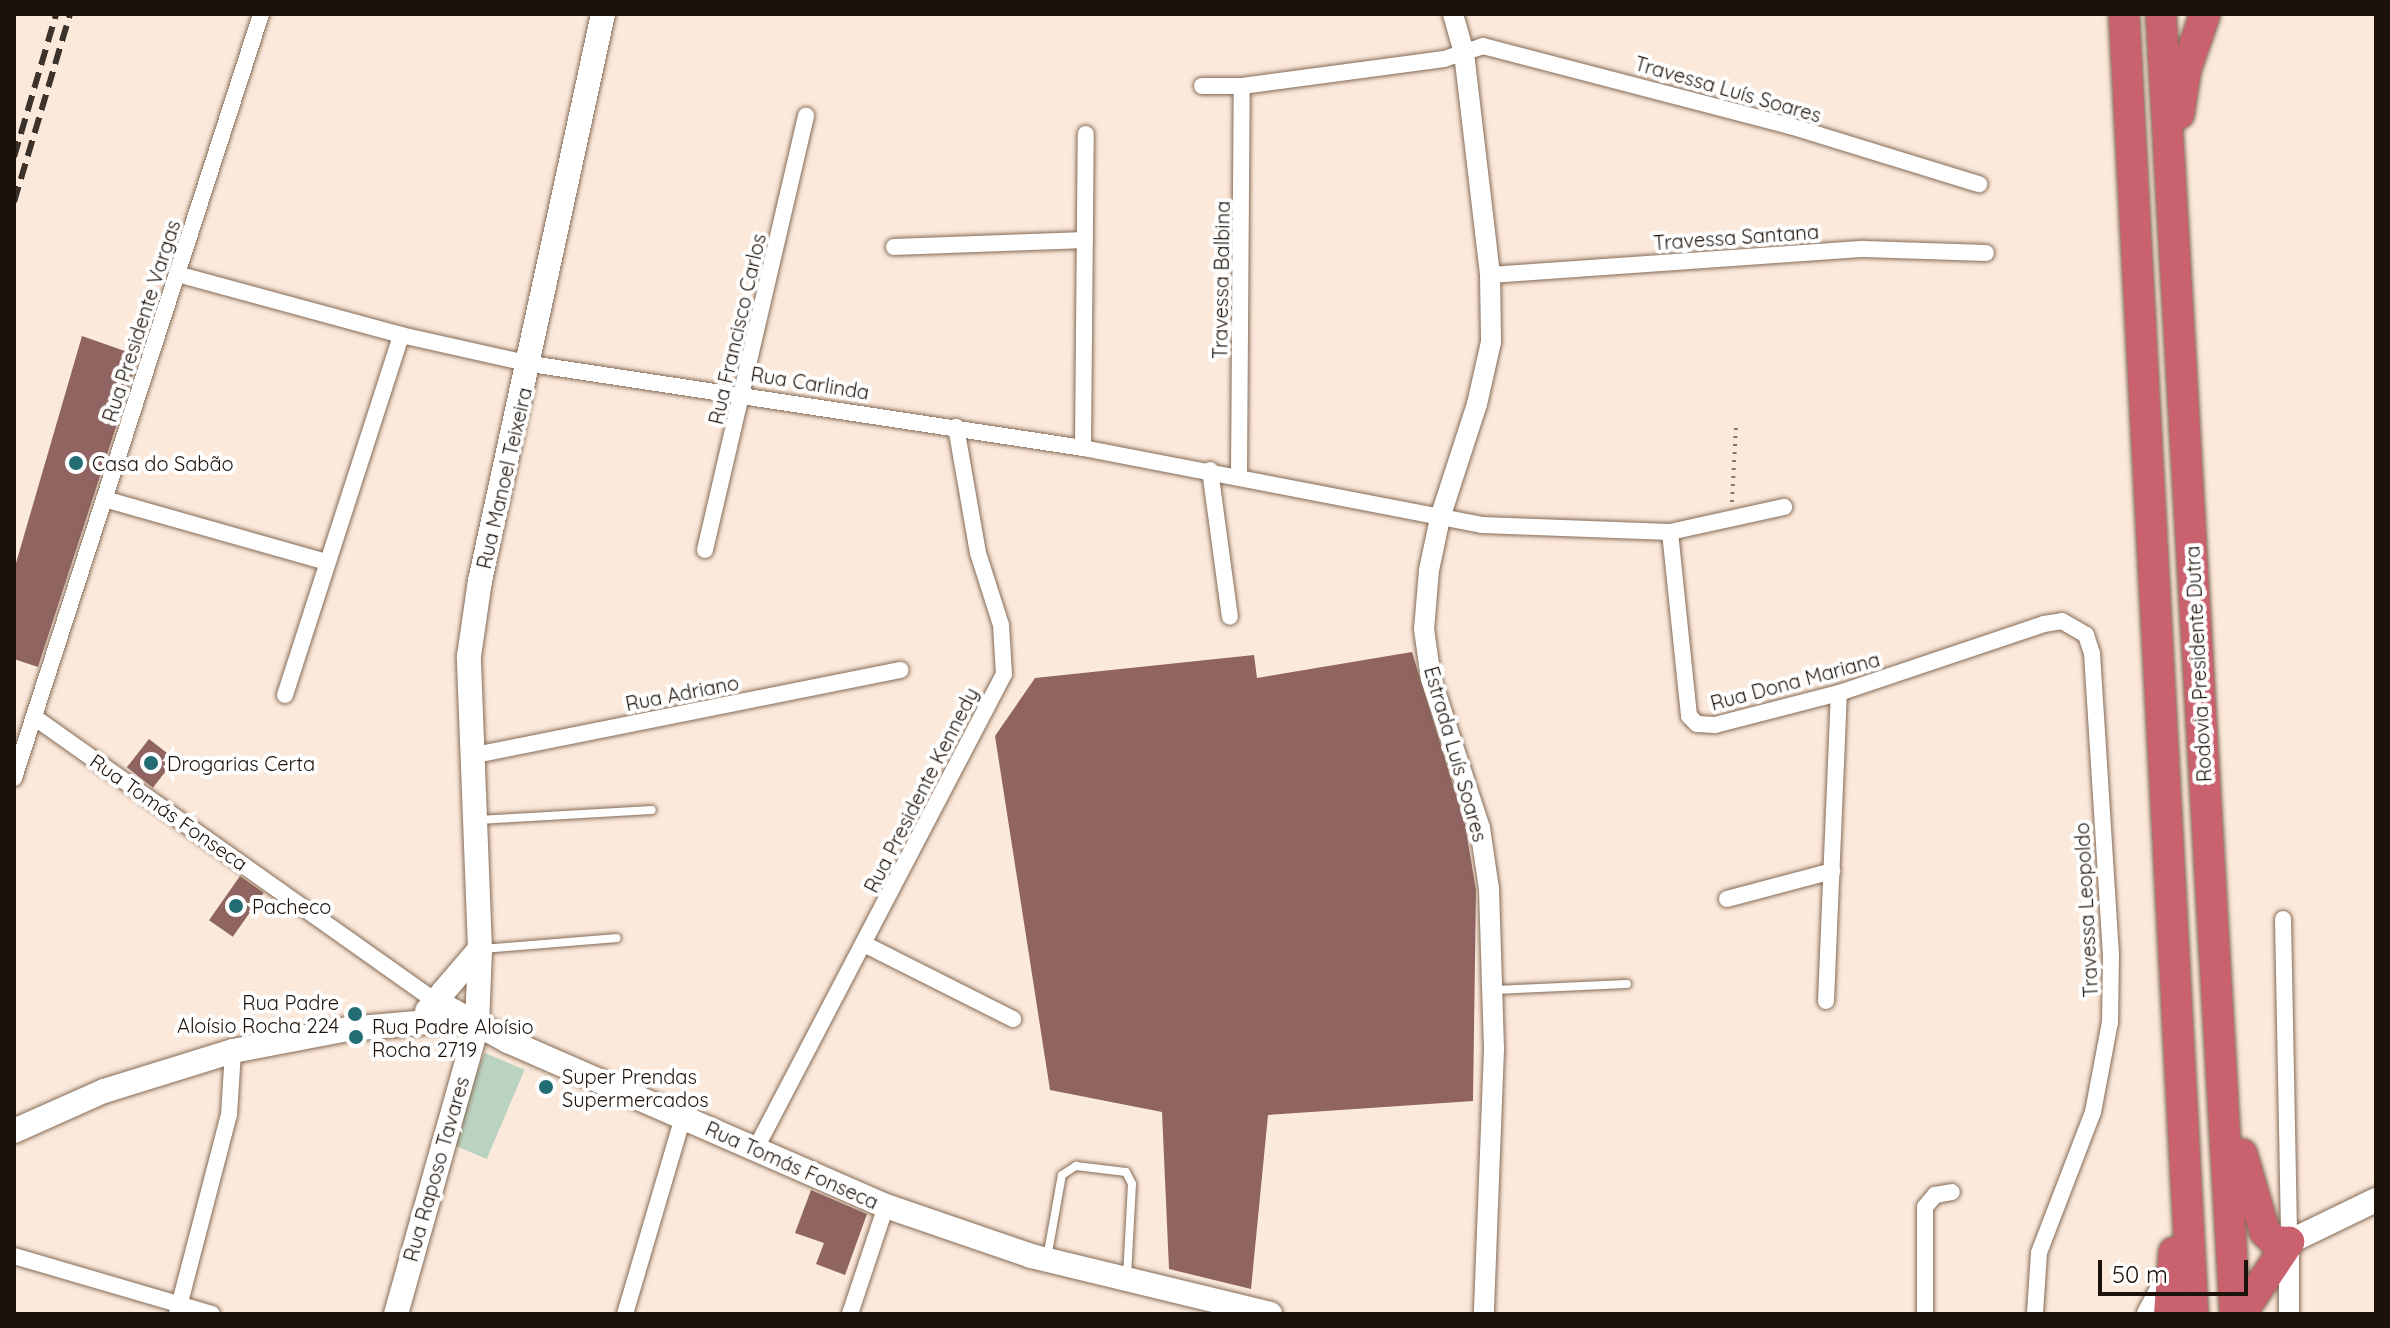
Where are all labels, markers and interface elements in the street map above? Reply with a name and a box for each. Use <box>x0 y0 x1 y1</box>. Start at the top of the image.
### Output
street label: Travessa Luís Soares <box>1632 51 1824 127</box>
street label: Travessa Balbina <box>1208 201 1234 359</box>
street label: Rua Presidente Vargas <box>97 217 185 425</box>
street label: Travessa Santana <box>1652 219 1820 255</box>
street label: Rua Francisco Carlos <box>703 231 771 427</box>
street label: Rua Carlinda <box>749 362 871 404</box>
street label: Rua Manoel Teixeira <box>471 385 537 571</box>
place label: Casa do Sabão <box>92 451 234 475</box>
marker: Casa do Sabão <box>67 454 85 472</box>
street label: Rodovia Presidente Dutra <box>2180 545 2216 783</box>
street label: Rua Dona Mariana <box>1708 647 1882 715</box>
street label: Estrada Luís Soares <box>1419 664 1493 844</box>
street label: Rua Adriano <box>623 670 741 716</box>
street label: Rua Presidente Kennedy <box>859 683 983 897</box>
street label: Rua Tomás Fonseca <box>86 749 252 875</box>
place label: Drogarias Certa <box>167 751 315 775</box>
marker: Drogarias Certa <box>142 754 160 772</box>
street label: Travessa Leopoldo <box>2069 822 2103 998</box>
place label: Pacheco <box>252 894 331 918</box>
marker: Pacheco <box>227 897 245 915</box>
place label: Rua Padre Aloísio Rocha 224 <box>177 990 339 1037</box>
marker: Rua Padre Aloísio Rocha 224 <box>346 1005 364 1023</box>
place label: Rua Padre Aloísio Rocha 2719 <box>372 1014 534 1061</box>
marker: Rua Padre Aloísio Rocha 2719 <box>347 1028 365 1046</box>
place label: Super Prendas Supermercados <box>562 1064 709 1111</box>
street label: Rua Raposo Tavares <box>398 1074 474 1264</box>
marker: Super Prendas Supermercados <box>537 1078 555 1096</box>
street label: Rua Tomás Fonseca <box>702 1116 882 1214</box>
scale bar <box>2102 1244 2252 1294</box>
text: 50 m <box>2112 1259 2168 1289</box>

